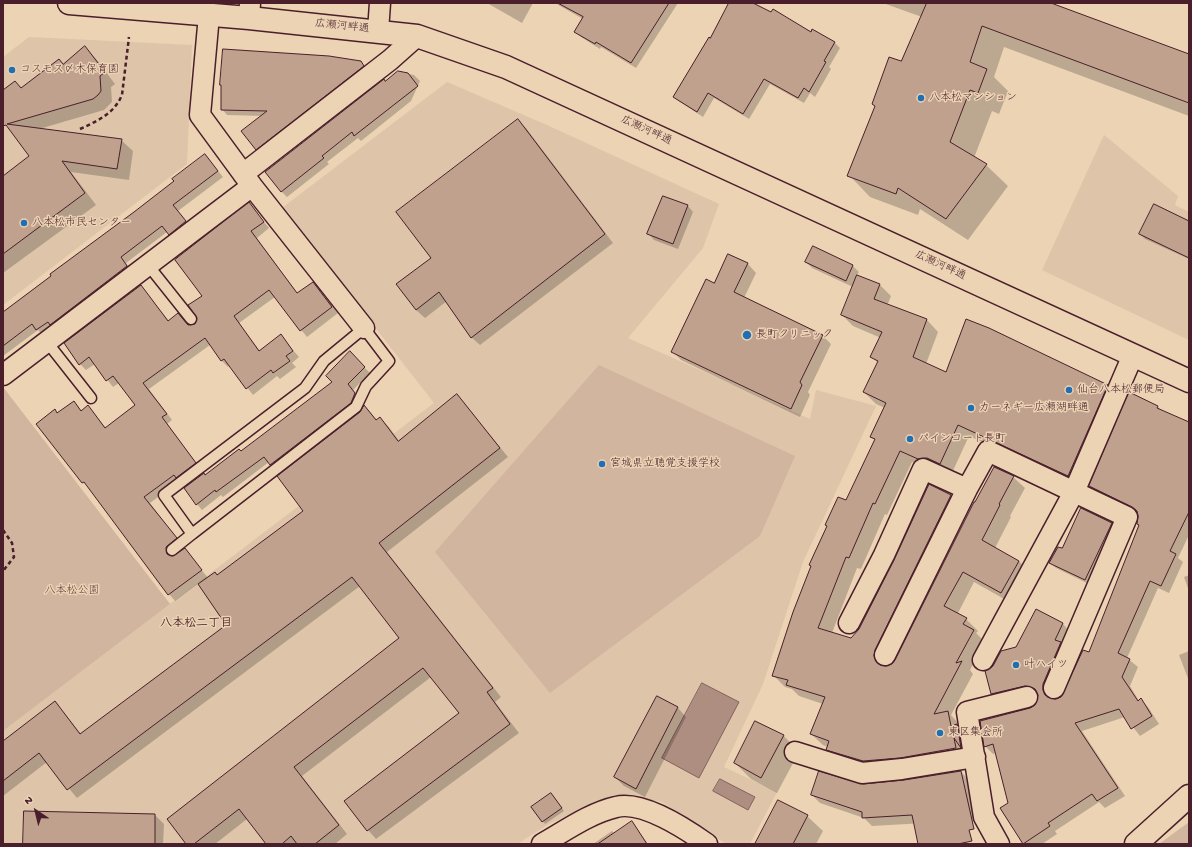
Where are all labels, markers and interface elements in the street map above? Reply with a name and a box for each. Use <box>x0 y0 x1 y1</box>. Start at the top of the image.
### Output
street label: 広瀬河畔通 <box>314 18 370 36</box>
place label: コスモス〆木保育園 <box>20 63 119 77</box>
marker: コスモス〆木保育園 <box>7 65 17 75</box>
place label: 八本松マンション <box>929 91 1017 105</box>
marker: 八本松マンション <box>916 93 926 103</box>
street label: 広瀬河畔通 <box>618 113 674 149</box>
place label: 八本松市民センター <box>32 216 131 230</box>
marker: 八本松市民センター <box>19 218 29 228</box>
street label: 広瀬河畔通 <box>912 248 968 284</box>
place label: 長町クリニック <box>756 328 833 342</box>
marker: 長町クリニック <box>741 329 753 341</box>
place label: 仙台八本松郵便局 <box>1077 383 1165 397</box>
marker: 仙台八本松郵便局 <box>1064 385 1074 395</box>
place label: カーネギー広瀬湖畔通 <box>979 401 1089 415</box>
marker: カーネギー広瀬湖畔通 <box>966 403 976 413</box>
place label: パインコート長町 <box>918 432 1006 446</box>
marker: パインコート長町 <box>905 434 915 444</box>
place label: 宮城県立聴覚支援学校 <box>610 457 720 471</box>
marker: 宮城県立聴覚支援学校 <box>597 459 607 469</box>
park label: 八本松公園 <box>45 584 99 598</box>
district label: 八本松二丁目 <box>160 617 232 631</box>
place label: 叶ハイツ <box>1024 658 1068 672</box>
marker: 叶ハイツ <box>1011 660 1021 670</box>
place label: 東区集会所 <box>948 726 1003 740</box>
marker: 東区集会所 <box>935 728 945 738</box>
north arrow <box>16 791 56 831</box>
text: N <box>23 794 36 808</box>

